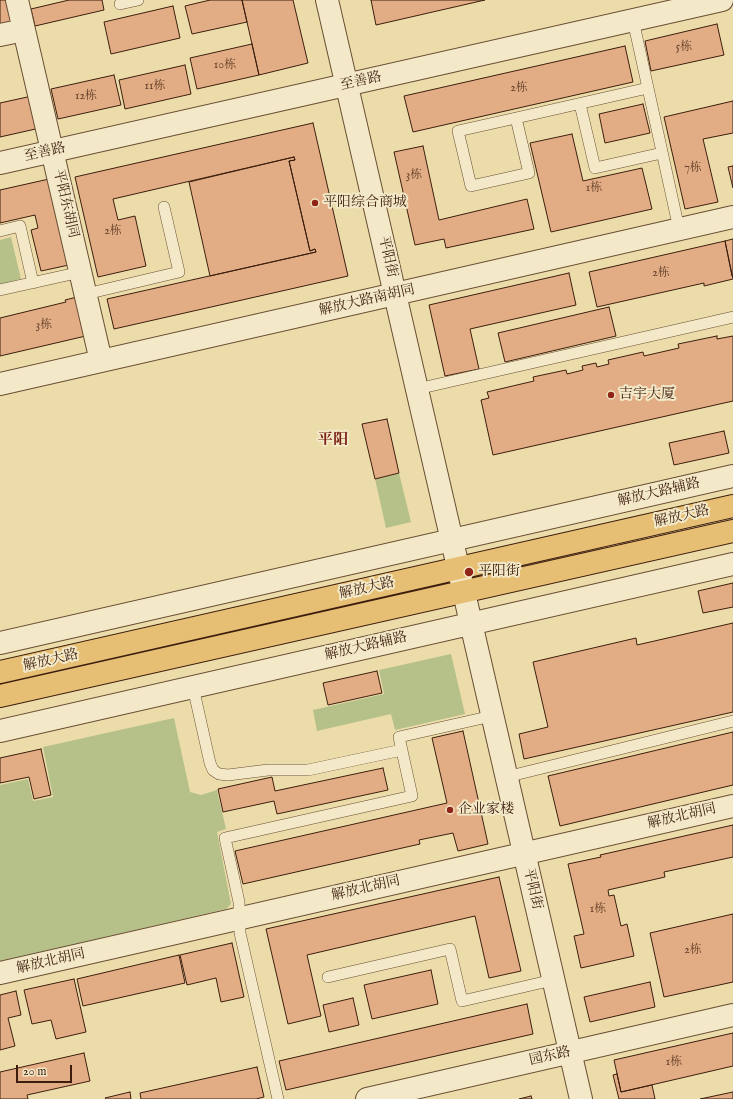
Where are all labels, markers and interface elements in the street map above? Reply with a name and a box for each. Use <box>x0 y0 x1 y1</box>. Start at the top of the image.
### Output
house number: 5栋 <box>676 41 692 55</box>
house number: 10栋 <box>214 59 236 73</box>
street label: 至善路 <box>339 69 383 95</box>
house number: 11栋 <box>145 80 165 94</box>
house number: 2栋 <box>510 82 528 96</box>
house number: 12栋 <box>75 90 97 104</box>
street label: 至善路 <box>23 140 67 166</box>
house number: 7栋 <box>684 162 702 176</box>
street label: 平阳东胡同 <box>49 168 81 240</box>
house number: 3栋 <box>406 169 422 183</box>
house number: 1栋 <box>586 182 602 196</box>
place label: 平阳综合商城 <box>323 195 407 211</box>
marker: 平阳综合商城 <box>310 198 320 208</box>
house number: 2栋 <box>104 225 122 239</box>
street label: 平阳街 <box>374 235 400 279</box>
house number: 2栋 <box>652 267 670 281</box>
street label: 解放大路南胡同 <box>317 282 417 320</box>
house number: 3栋 <box>36 319 52 333</box>
place label: 吉宇大厦 <box>619 387 675 403</box>
marker: 吉宇大厦 <box>606 390 616 400</box>
district label: 平阳 <box>318 432 348 450</box>
street label: 解放大路辅路 <box>616 475 702 511</box>
street label: 解放大路 <box>653 503 711 531</box>
place label: 平阳街 <box>478 564 520 580</box>
marker: 平阳街 <box>463 566 475 578</box>
street label: 解放大路 <box>338 575 396 603</box>
street label: 解放大路辅路 <box>323 629 409 665</box>
street label: 解放大路 <box>22 647 80 675</box>
street label: 解放北胡同 <box>646 801 718 833</box>
place label: 企业家楼 <box>458 802 514 818</box>
marker: 企业家楼 <box>445 805 455 815</box>
street label: 平阳街 <box>519 867 545 911</box>
street label: 解放北胡同 <box>330 873 402 905</box>
house number: 1栋 <box>590 903 606 917</box>
house number: 2栋 <box>684 944 702 958</box>
street label: 解放北胡同 <box>15 946 87 978</box>
street label: 园东路 <box>528 1044 572 1070</box>
house number: 1栋 <box>666 1056 682 1070</box>
scale bar <box>18 1057 74 1083</box>
text: 20 m <box>23 1064 46 1079</box>

